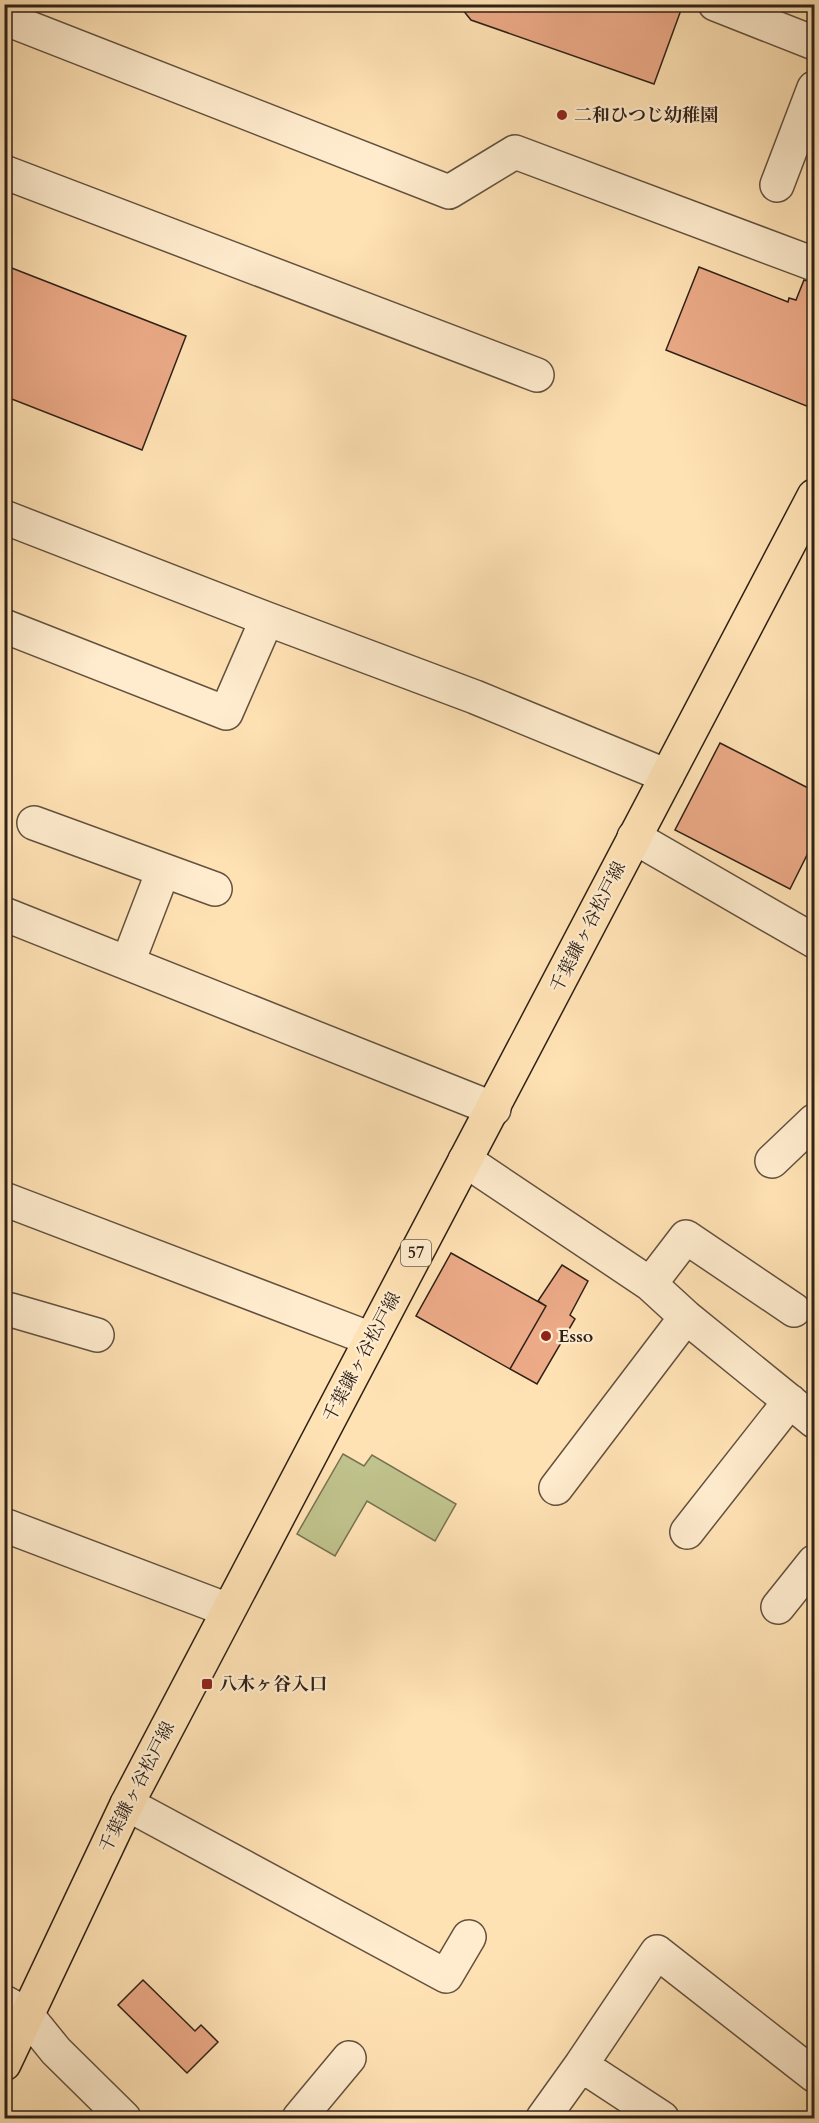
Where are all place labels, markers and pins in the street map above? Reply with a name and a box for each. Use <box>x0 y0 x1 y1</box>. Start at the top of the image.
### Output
place label: 二和ひつじ幼稚園 <box>574 103 718 128</box>
marker: 二和ひつじ幼稚園 <box>555 108 569 122</box>
place label: Esso <box>558 1324 593 1349</box>
marker: Esso <box>539 1329 553 1343</box>
place label: 八木ヶ谷入口 <box>219 1672 327 1697</box>
marker: 八木ヶ谷入口 <box>200 1677 214 1691</box>

